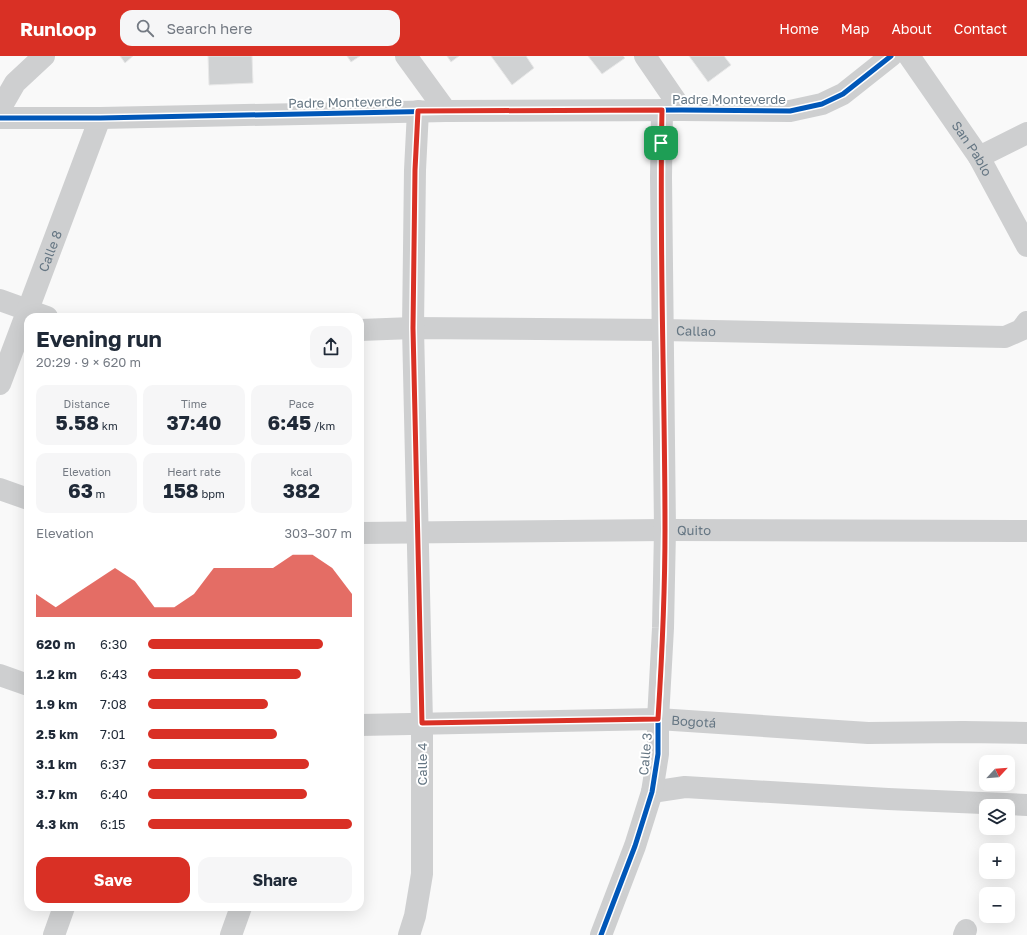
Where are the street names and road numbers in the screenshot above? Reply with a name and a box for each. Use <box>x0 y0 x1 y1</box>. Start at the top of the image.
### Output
street label: Padre Monteverde <box>672 91 786 107</box>
street label: Padre Monteverde <box>288 93 402 111</box>
street label: San Pablo <box>948 118 996 179</box>
street label: Calle 8 <box>35 228 65 274</box>
street label: Callao <box>676 322 716 339</box>
street label: Quito <box>677 522 711 538</box>
street label: Bogotá <box>671 712 717 731</box>
street label: Calle 3 <box>635 732 655 776</box>
street label: Calle 4 <box>414 742 430 786</box>

